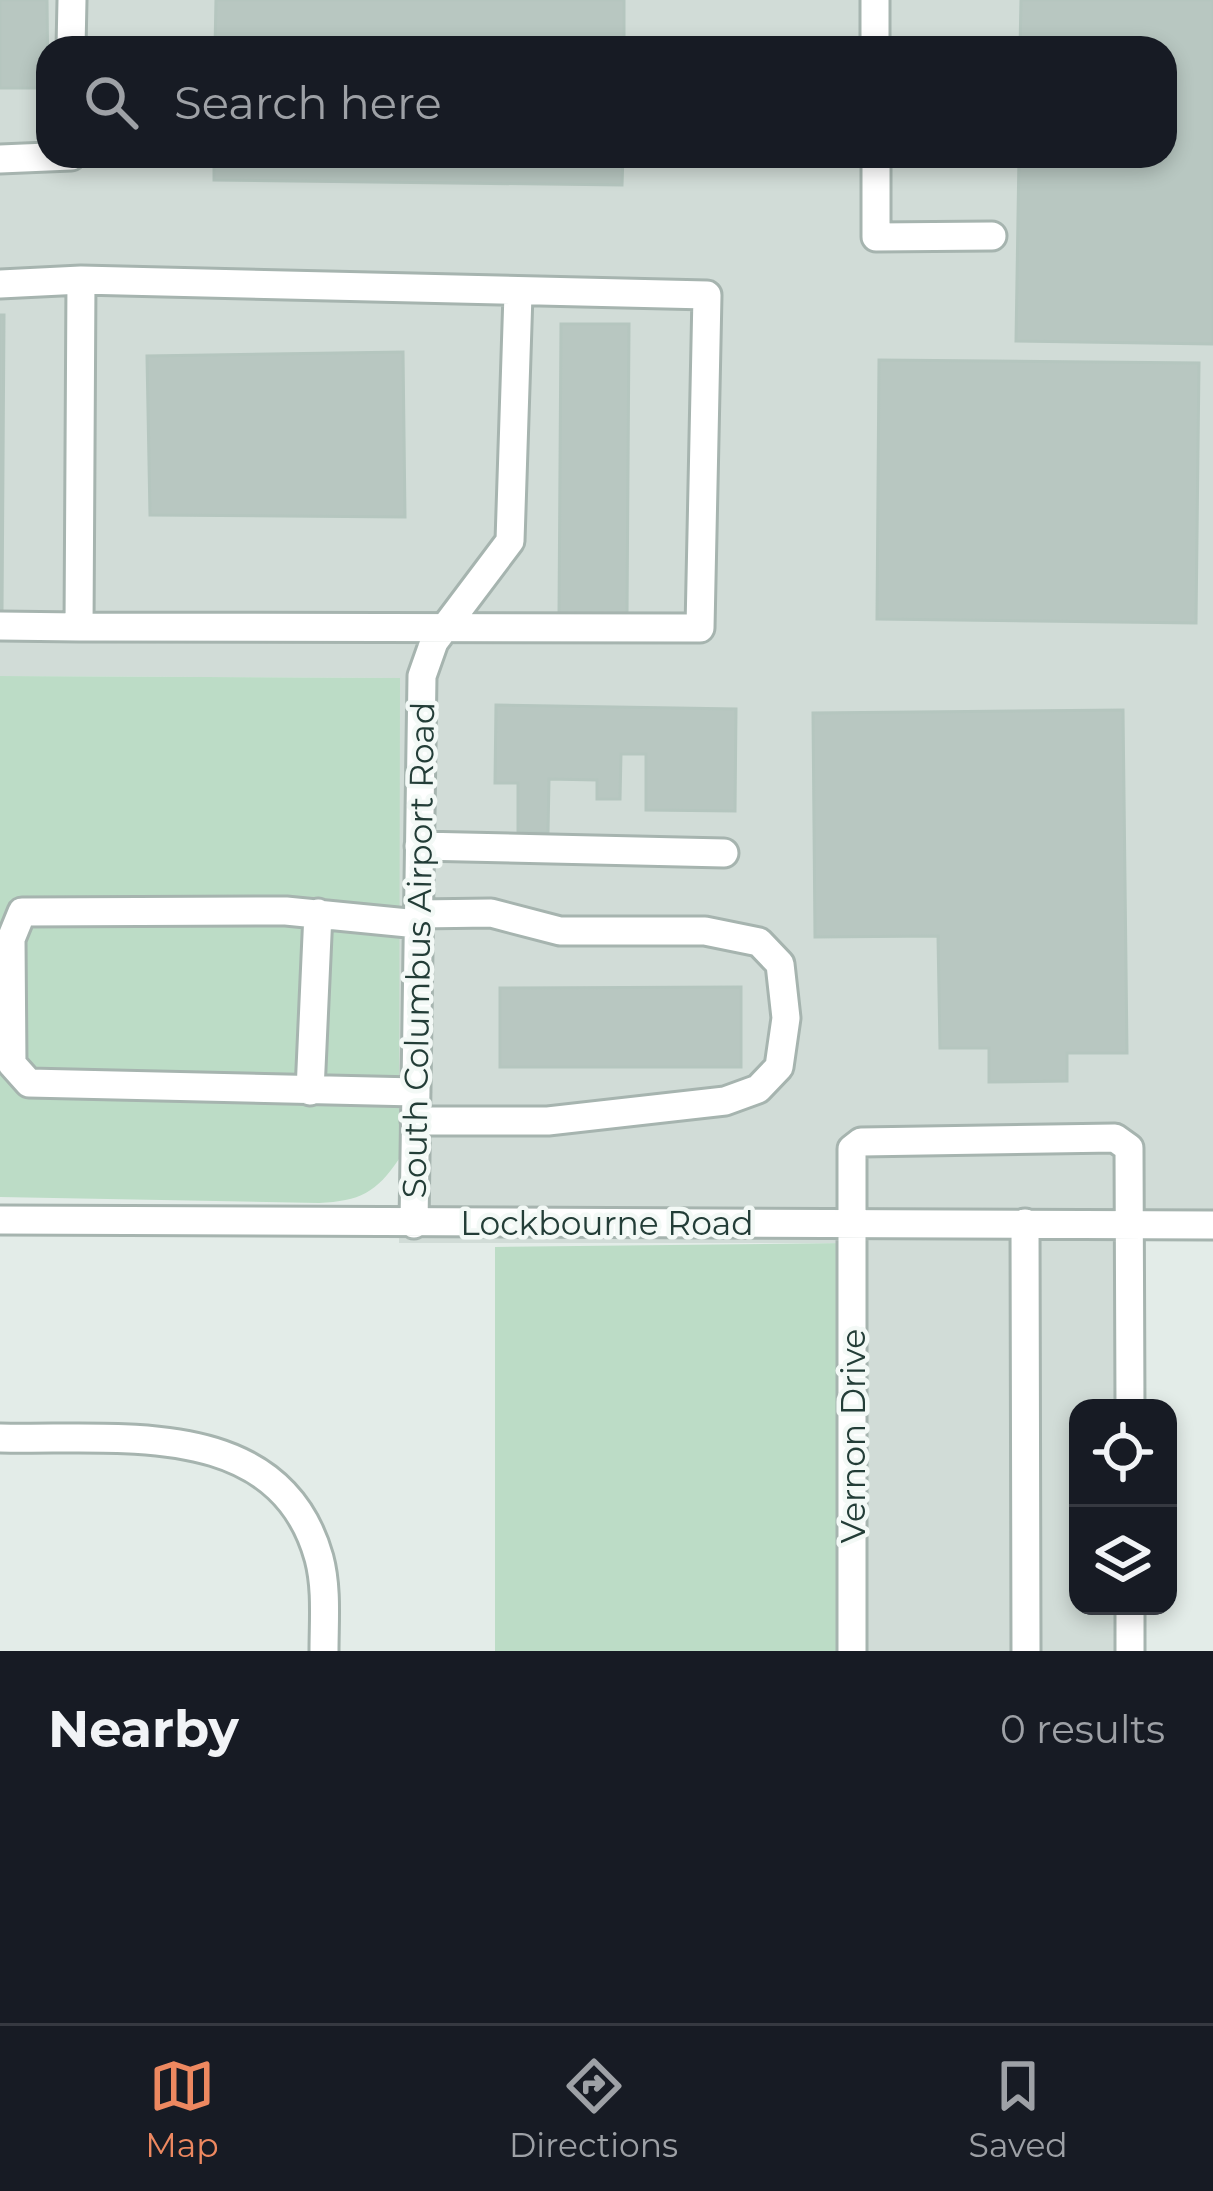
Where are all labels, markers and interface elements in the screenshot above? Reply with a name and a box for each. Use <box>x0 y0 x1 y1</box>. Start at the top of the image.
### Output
search box <box>36 36 1177 168</box>
icon: search <box>78 69 144 135</box>
text: Search here <box>174 75 442 130</box>
street label: South Columbus Airport Road <box>394 701 442 1199</box>
street label: Lockbourne Road <box>460 1203 754 1243</box>
street label: Vernon Drive <box>833 1329 873 1543</box>
map controls <box>1069 1399 1177 1615</box>
button: locate <box>1069 1399 1177 1507</box>
button: layers <box>1069 1507 1177 1615</box>
text: Nearby <box>48 1698 239 1760</box>
text: 0 results <box>1000 1705 1165 1753</box>
tab: Map <box>145 2053 219 2165</box>
tab: Directions <box>509 2053 678 2165</box>
tab: Saved <box>969 2053 1068 2165</box>

